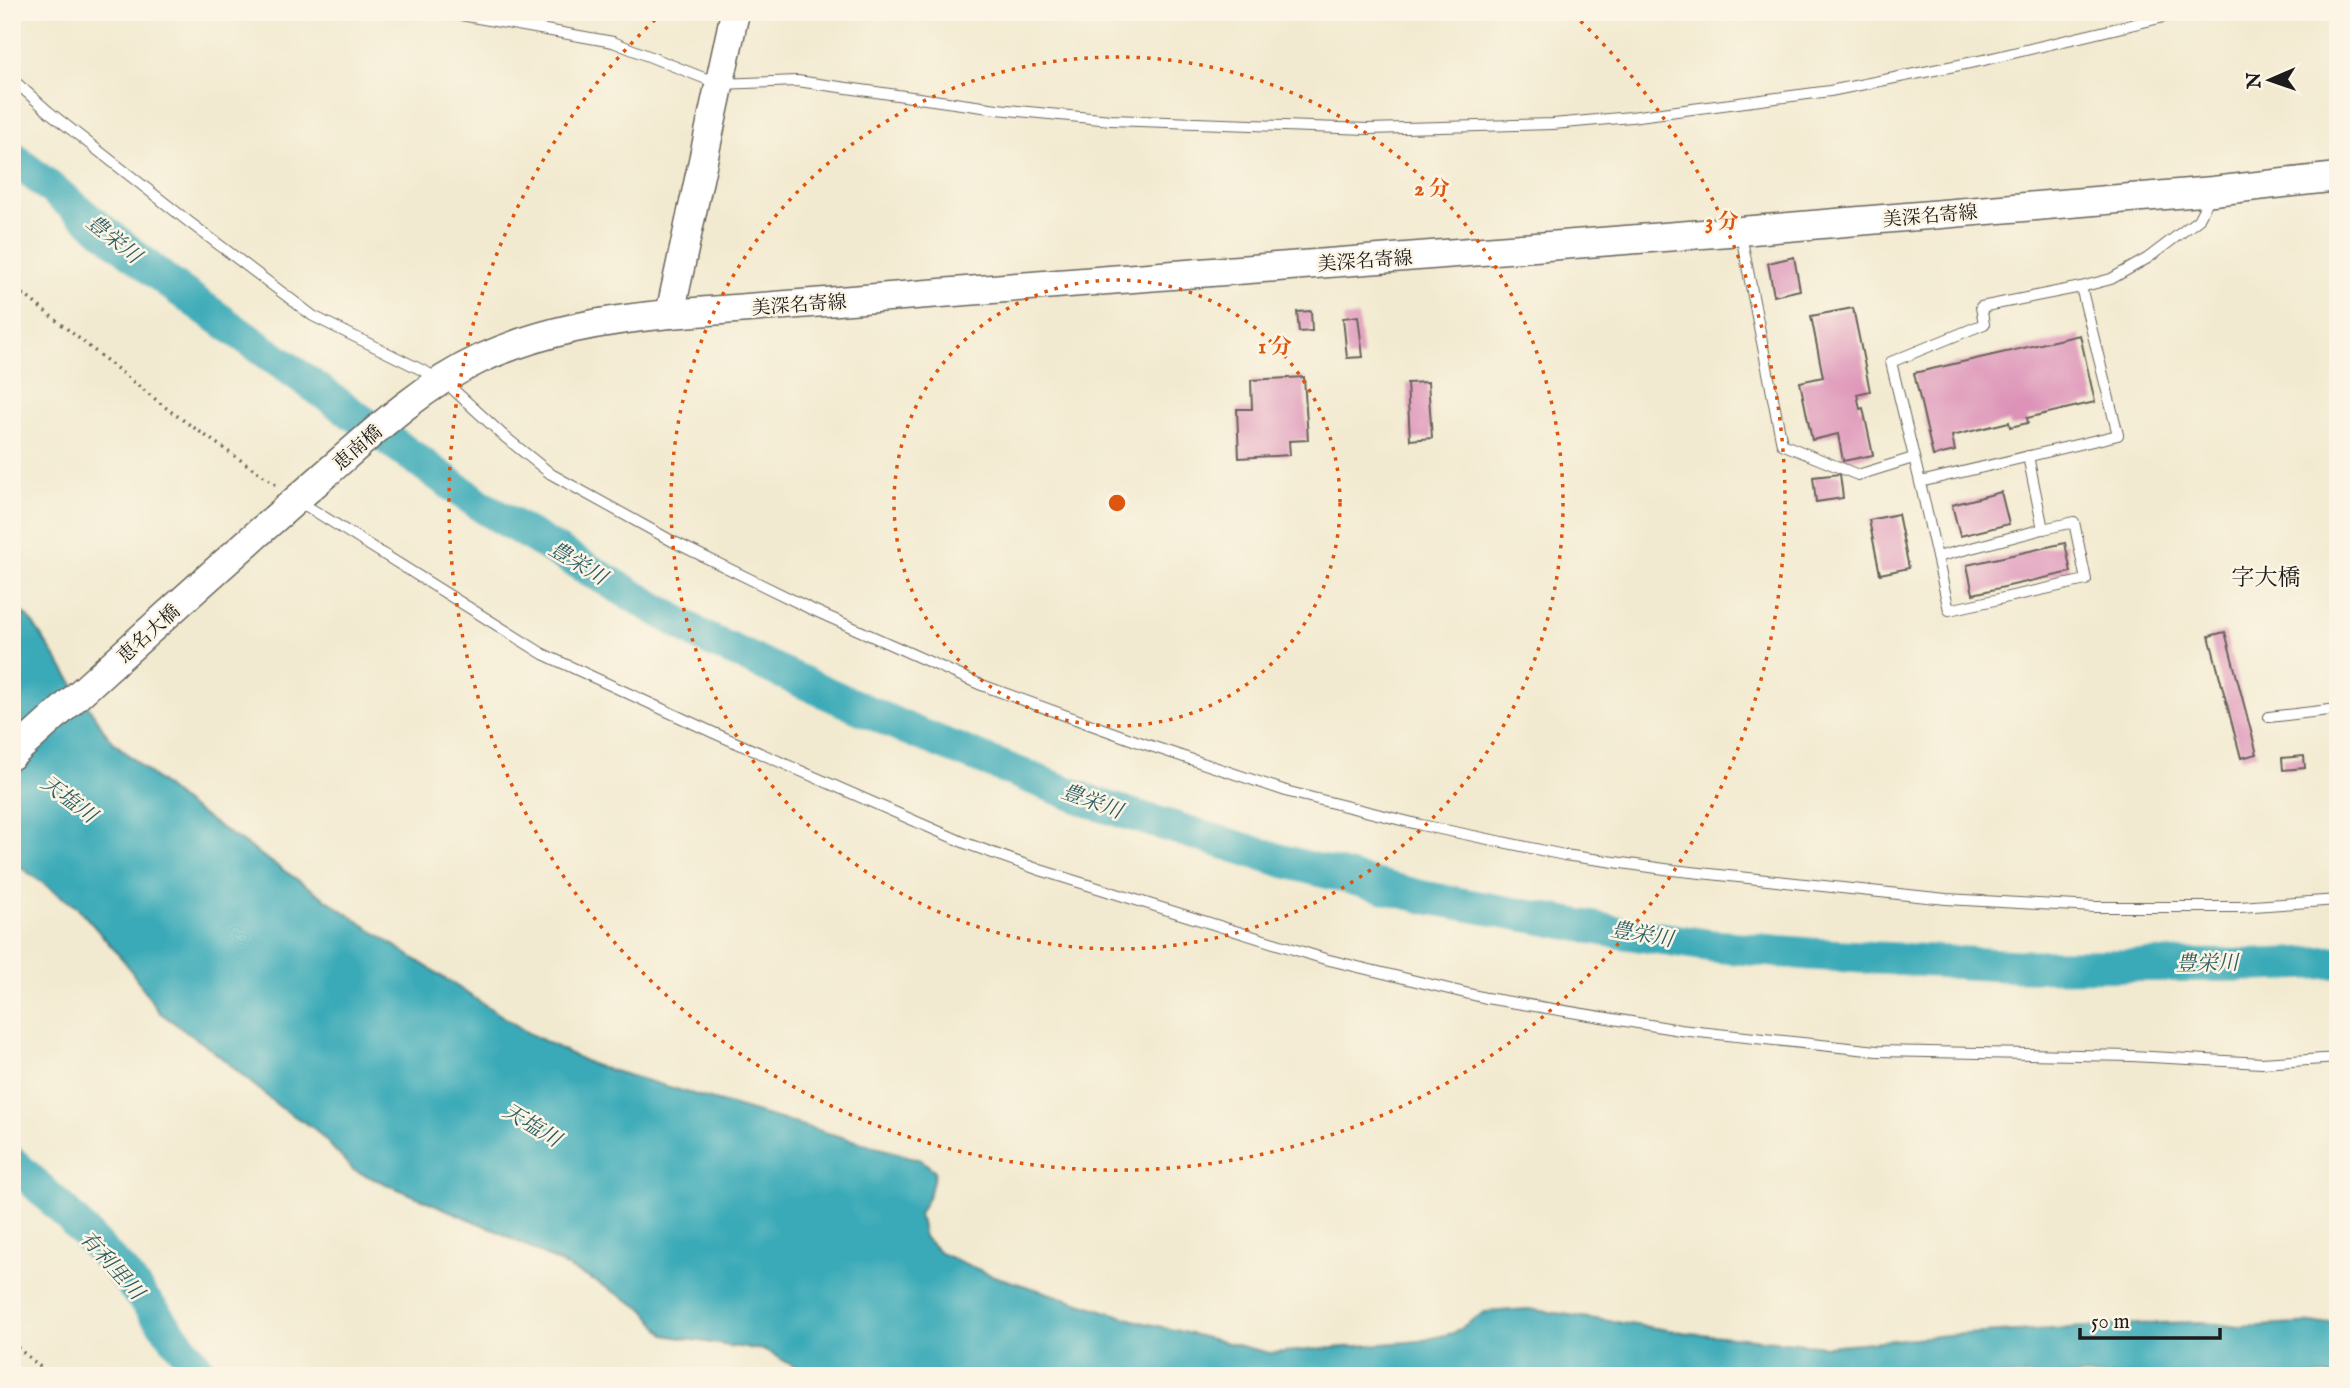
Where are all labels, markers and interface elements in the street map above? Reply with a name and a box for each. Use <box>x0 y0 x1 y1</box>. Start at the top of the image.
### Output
north arrow <box>2234 46 2304 116</box>
text: N <box>2243 71 2267 90</box>
text: 2 分 <box>1414 176 1450 203</box>
street label: 美深名寄線 <box>1882 201 1979 233</box>
text: 3 分 <box>1705 209 1739 236</box>
water label: 豊栄川 <box>80 210 148 272</box>
street label: 美深名寄線 <box>1317 247 1413 277</box>
street label: 美深名寄線 <box>751 291 847 321</box>
text: 1 分 <box>1258 334 1292 361</box>
street label: 恵南橋 <box>329 421 388 476</box>
centre of rings <box>1105 491 1129 515</box>
water label: 豊栄川 <box>543 536 613 593</box>
district label: 字大橋 <box>2232 564 2301 593</box>
street label: 恵名大橋 <box>113 600 186 669</box>
water label: 天塩川 <box>35 770 103 831</box>
water label: 豊栄川 <box>1057 779 1128 827</box>
water label: 豊栄川 <box>1608 917 1677 955</box>
water label: 豊栄川 <box>2175 950 2241 979</box>
water label: 天塩川 <box>497 1098 567 1155</box>
water label: 有利里川 <box>73 1226 150 1308</box>
scale bar <box>2080 1297 2220 1341</box>
text: 50 m <box>2091 1309 2130 1336</box>

